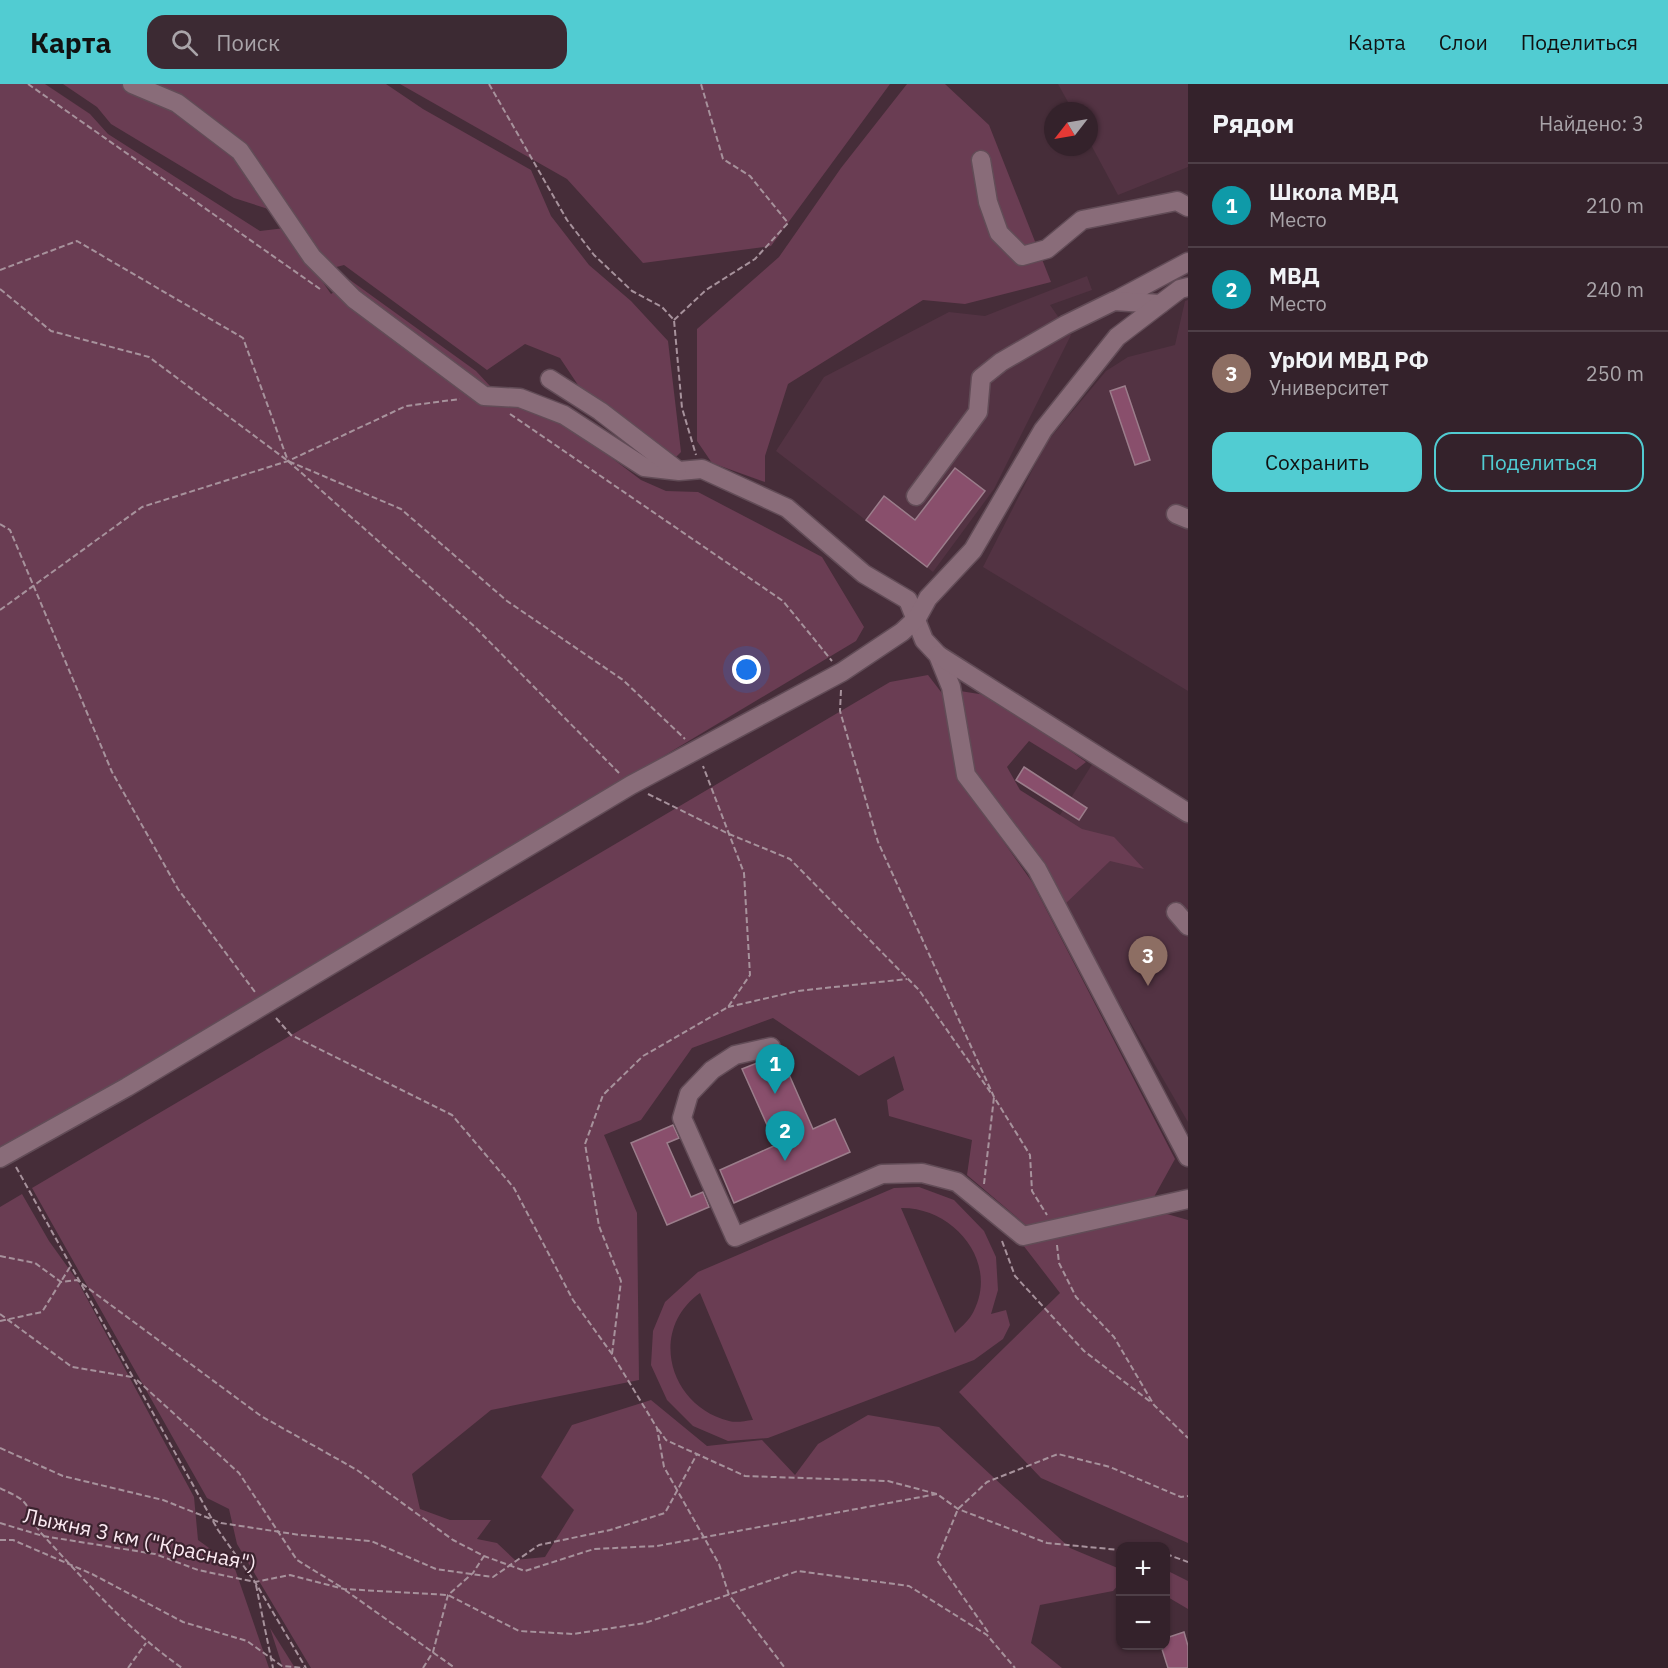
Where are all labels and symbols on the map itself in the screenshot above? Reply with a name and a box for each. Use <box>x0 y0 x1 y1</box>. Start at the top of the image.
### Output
north arrow <box>1044 102 1098 156</box>
your location <box>732 655 761 684</box>
pin: 3 <box>1128 936 1168 986</box>
pin: 1 <box>756 1044 794 1094</box>
pin: 2 <box>766 1112 804 1161</box>
street label: Лыжня 3 км ("Красная") <box>21 1501 259 1577</box>

